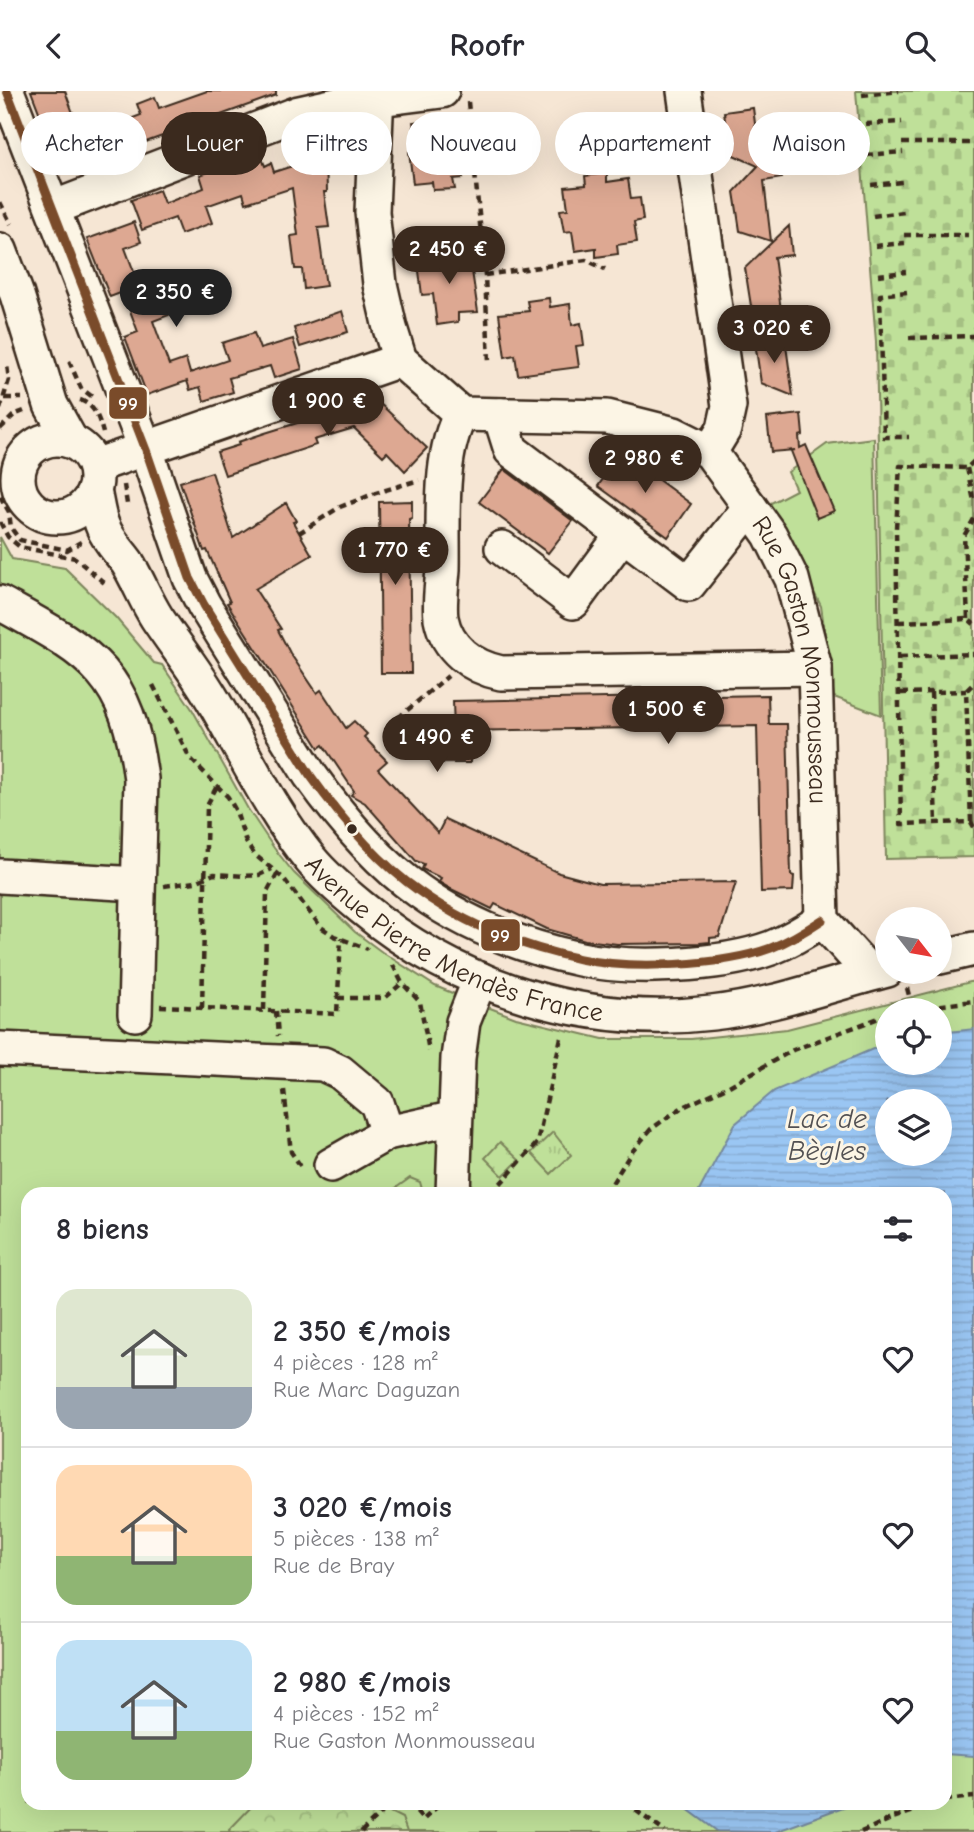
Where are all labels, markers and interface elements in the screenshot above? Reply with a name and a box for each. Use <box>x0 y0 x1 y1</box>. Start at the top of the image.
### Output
icon: back <box>35 27 73 65</box>
text: Roofr <box>450 27 524 64</box>
icon: search <box>901 27 939 65</box>
chip: Acheter <box>21 112 147 175</box>
chip: Louer <box>161 112 267 175</box>
chip: Filtres <box>281 112 392 175</box>
chip: Nouveau <box>406 112 541 175</box>
chip: Appartement <box>555 112 734 175</box>
chip: Maison <box>748 112 870 175</box>
pin: 2 450 € <box>384 227 514 286</box>
text: 2 450 € <box>409 235 489 262</box>
pin: 2 350 € <box>111 269 241 329</box>
text: 2 350 € <box>136 278 216 305</box>
pin: 3 020 € <box>709 306 839 365</box>
text: 3 020 € <box>733 314 815 341</box>
pin: 1 900 € <box>263 379 393 438</box>
line badge: 99 <box>108 386 148 420</box>
text: 1 900 € <box>288 387 368 414</box>
text: 99 <box>118 393 138 415</box>
pin: 2 980 € <box>580 435 710 495</box>
text: 2 980 € <box>605 444 685 471</box>
street label: Rue Gaston Monmousseau <box>745 511 833 804</box>
pin: 1 770 € <box>330 527 460 587</box>
text: 1 770 € <box>357 536 433 563</box>
pin: 1 500 € <box>603 687 733 746</box>
text: 1 500 € <box>628 695 708 722</box>
pin: 1 490 € <box>372 715 502 774</box>
text: 1 490 € <box>398 723 476 750</box>
unlabelled marker <box>345 822 359 836</box>
street label: Avenue Pierre Mendès France <box>298 850 605 1028</box>
north arrow <box>875 907 952 983</box>
map controls <box>875 907 952 1166</box>
line badge: 99 <box>480 918 521 952</box>
text: 99 <box>490 925 510 947</box>
button: locate <box>875 998 952 1075</box>
button: layers <box>875 1089 952 1166</box>
water label: Lac de Bègles <box>787 1103 867 1167</box>
icon: filters <box>879 1210 917 1248</box>
text: 8 biens <box>56 1212 149 1247</box>
text: 2 350 €/mois <box>273 1314 450 1349</box>
icon: home <box>112 1317 196 1401</box>
icon: heart <box>879 1340 917 1378</box>
text: 4 pièces · 128 m² <box>273 1349 438 1376</box>
text: Rue Marc Daguzan <box>273 1376 460 1403</box>
text: 3 020 €/mois <box>273 1490 452 1525</box>
icon: home <box>112 1493 196 1577</box>
icon: heart <box>879 1516 917 1554</box>
text: 5 pièces · 138 m² <box>273 1525 439 1552</box>
text: Rue de Bray <box>273 1552 394 1579</box>
text: 2 980 €/mois <box>273 1665 451 1700</box>
icon: home <box>112 1668 196 1752</box>
icon: heart <box>879 1691 917 1729</box>
text: 4 pièces · 152 m² <box>273 1700 438 1727</box>
text: Rue Gaston Monmousseau <box>273 1727 535 1754</box>

